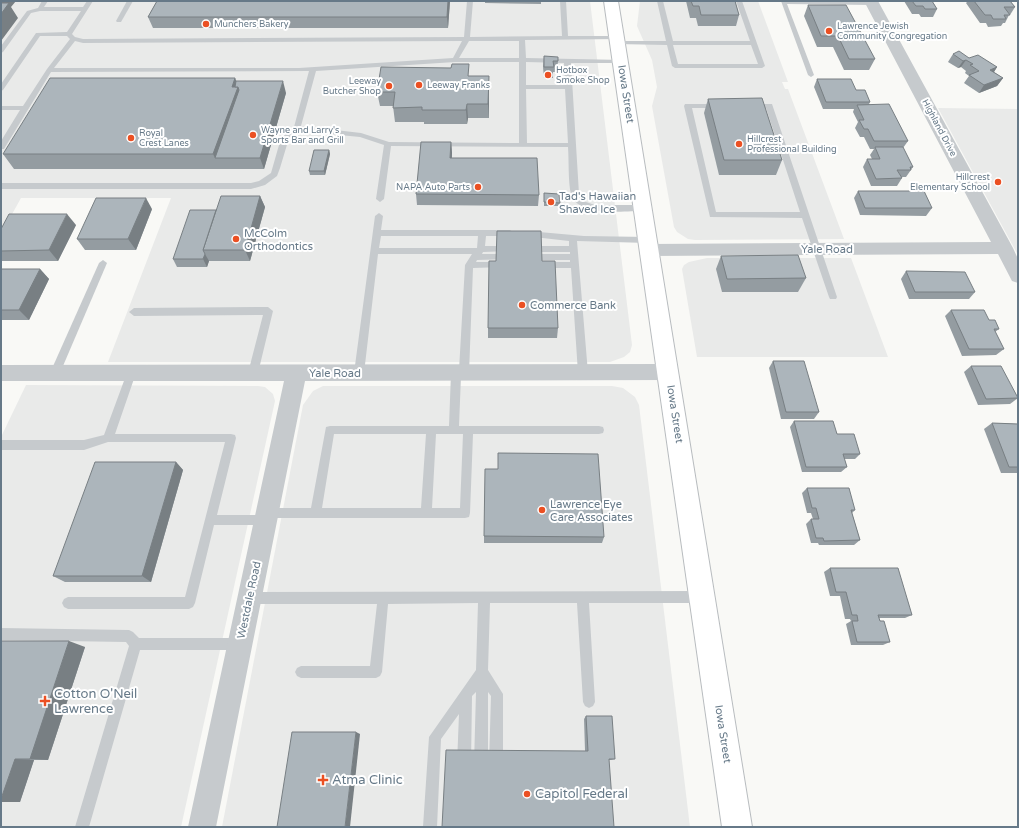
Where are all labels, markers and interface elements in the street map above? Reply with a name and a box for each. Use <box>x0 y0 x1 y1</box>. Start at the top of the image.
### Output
marker: Munchers Bakery <box>201 19 211 29</box>
place label: Munchers Bakery <box>214 19 289 30</box>
place label: Lawrence Jewish Community Congregation <box>837 21 947 42</box>
marker: Lawrence Jewish Community Congregation <box>824 26 834 36</box>
street label: Iowa Street <box>615 64 637 124</box>
place label: Hotbox Smoke Shop <box>556 65 610 86</box>
marker: Hotbox Smoke Shop <box>543 70 553 80</box>
place label: Leeway Butcher Shop <box>323 76 381 97</box>
marker: Leeway Franks <box>414 80 424 90</box>
place label: Leeway Franks <box>427 80 490 91</box>
marker: Leeway Butcher Shop <box>384 81 394 91</box>
street label: Highland Drive <box>919 98 959 158</box>
place label: Wayne and Larry's Sports Bar and Grill <box>261 125 344 146</box>
place label: Royal Crest Lanes <box>139 128 189 149</box>
marker: Wayne and Larry's Sports Bar and Grill <box>248 130 258 140</box>
marker: Royal Crest Lanes <box>126 133 136 143</box>
place label: Hillcrest Professional Building <box>747 134 837 155</box>
marker: Hillcrest Professional Building <box>734 139 744 149</box>
place label: Hillcrest Elementary School <box>910 172 991 193</box>
marker: Hillcrest Elementary School <box>993 177 1003 187</box>
place label: NAPA Auto Parts <box>396 182 470 193</box>
marker: NAPA Auto Parts <box>473 182 483 192</box>
place label: Tad's Hawaiian Shaved Ice <box>559 190 636 216</box>
marker: Tad's Hawaiian Shaved Ice <box>546 197 556 207</box>
place label: McColm Orthodontics <box>244 227 313 253</box>
marker: McColm Orthodontics <box>231 234 241 244</box>
street label: Yale Road <box>801 243 853 256</box>
place label: Commerce Bank <box>530 299 616 312</box>
marker: Commerce Bank <box>517 300 527 310</box>
street label: Yale Road <box>309 367 361 380</box>
street label: Iowa Street <box>664 384 686 444</box>
place label: Lawrence Eye Care Associates <box>550 498 633 524</box>
marker: Lawrence Eye Care Associates <box>537 505 547 515</box>
street label: Westdale Road <box>234 560 264 640</box>
place label: Cotton O'Neil Lawrence <box>54 686 137 717</box>
marker: Cotton O'Neil Lawrence <box>39 695 51 707</box>
street label: Iowa Street <box>712 704 734 764</box>
place label: Atma Clinic <box>332 772 403 788</box>
marker: Atma Clinic <box>317 774 329 786</box>
place label: Capitol Federal <box>535 786 628 802</box>
marker: Capitol Federal <box>522 789 532 799</box>

